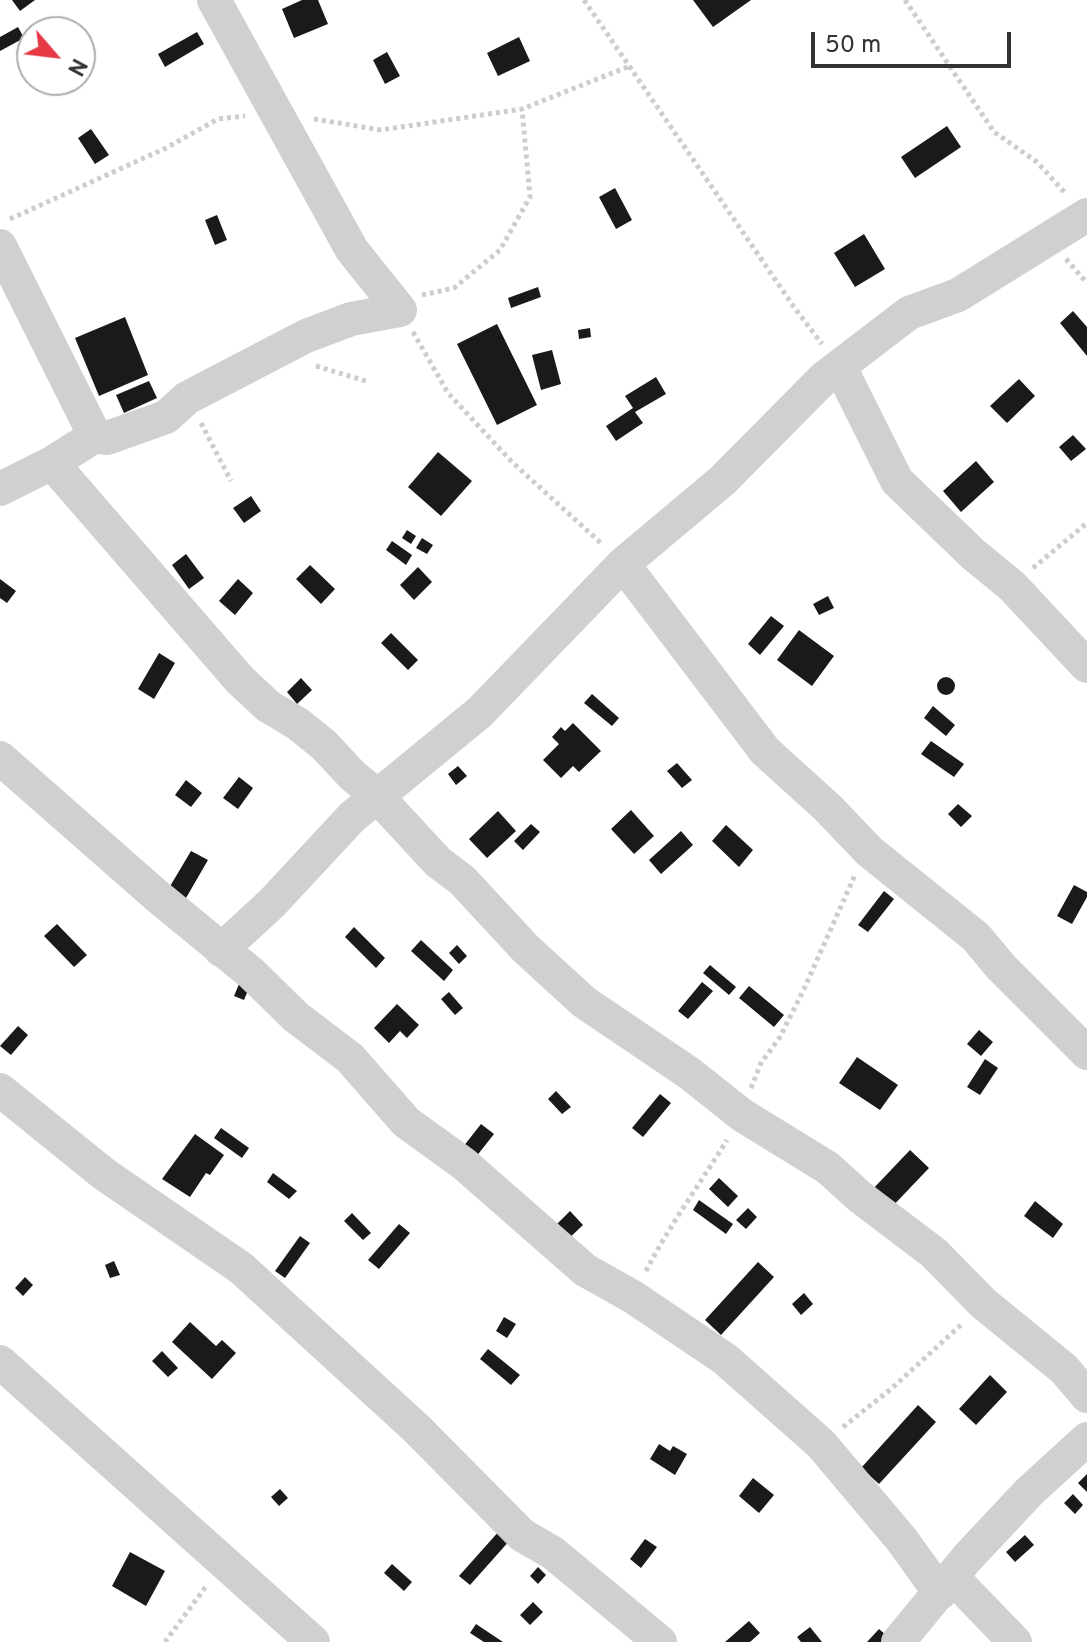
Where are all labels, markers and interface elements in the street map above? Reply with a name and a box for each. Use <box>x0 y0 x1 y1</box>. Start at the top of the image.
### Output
north arrow <box>16 16 96 96</box>
scale bar <box>815 16 1015 66</box>
text: 50 m <box>825 31 881 61</box>
text: N <box>60 53 91 80</box>

